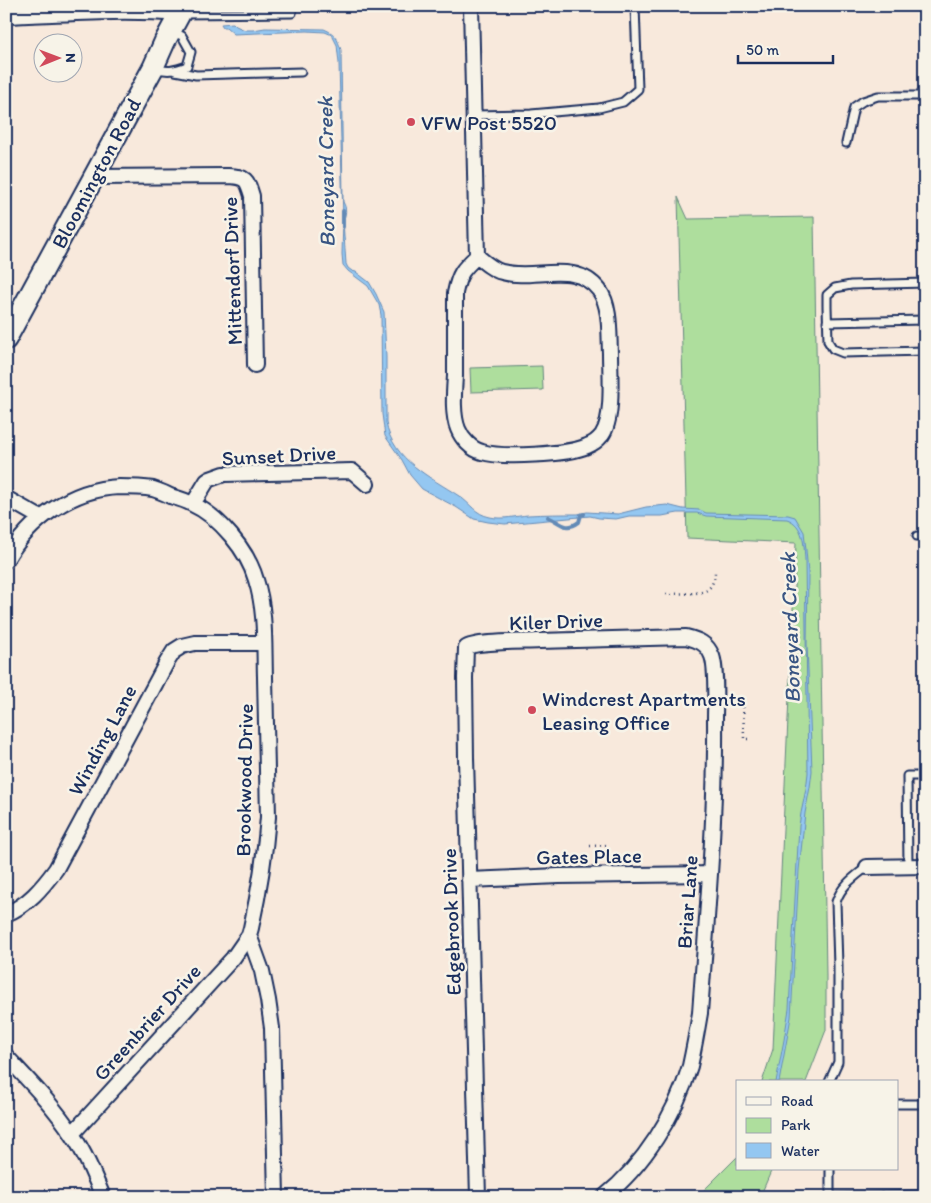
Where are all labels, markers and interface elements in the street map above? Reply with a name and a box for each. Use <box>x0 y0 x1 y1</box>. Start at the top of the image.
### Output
north arrow <box>32 32 82 82</box>
scale bar <box>738 32 834 64</box>
text: 50 m <box>746 41 779 59</box>
text: N <box>62 53 79 63</box>
street label: Bloomington Road <box>46 93 146 253</box>
water label: Boneyard Creek <box>311 95 341 248</box>
place label: VFW Post 5520 <box>421 110 557 135</box>
marker: VFW Post 5520 <box>405 116 417 128</box>
street label: Mittendorf Drive <box>217 196 247 346</box>
street label: Sunset Drive <box>221 440 337 470</box>
water label: Boneyard Creek <box>774 551 806 704</box>
street label: Kiler Drive <box>509 607 603 635</box>
street label: Winding Lane <box>62 680 142 800</box>
place label: Windcrest Apartments Leasing Office <box>542 686 746 735</box>
street label: Brookwood Drive <box>230 703 258 857</box>
marker: Windcrest Apartments Leasing Office <box>526 704 538 716</box>
street label: Gates Place <box>536 843 642 869</box>
street label: Edgebrook Drive <box>436 848 466 996</box>
street label: Briar Lane <box>671 854 703 950</box>
street label: Greenbrier Drive <box>88 958 206 1086</box>
legend <box>736 1080 898 1170</box>
text: Road <box>781 1092 814 1110</box>
text: Park <box>781 1116 811 1134</box>
text: Water <box>781 1142 820 1160</box>

